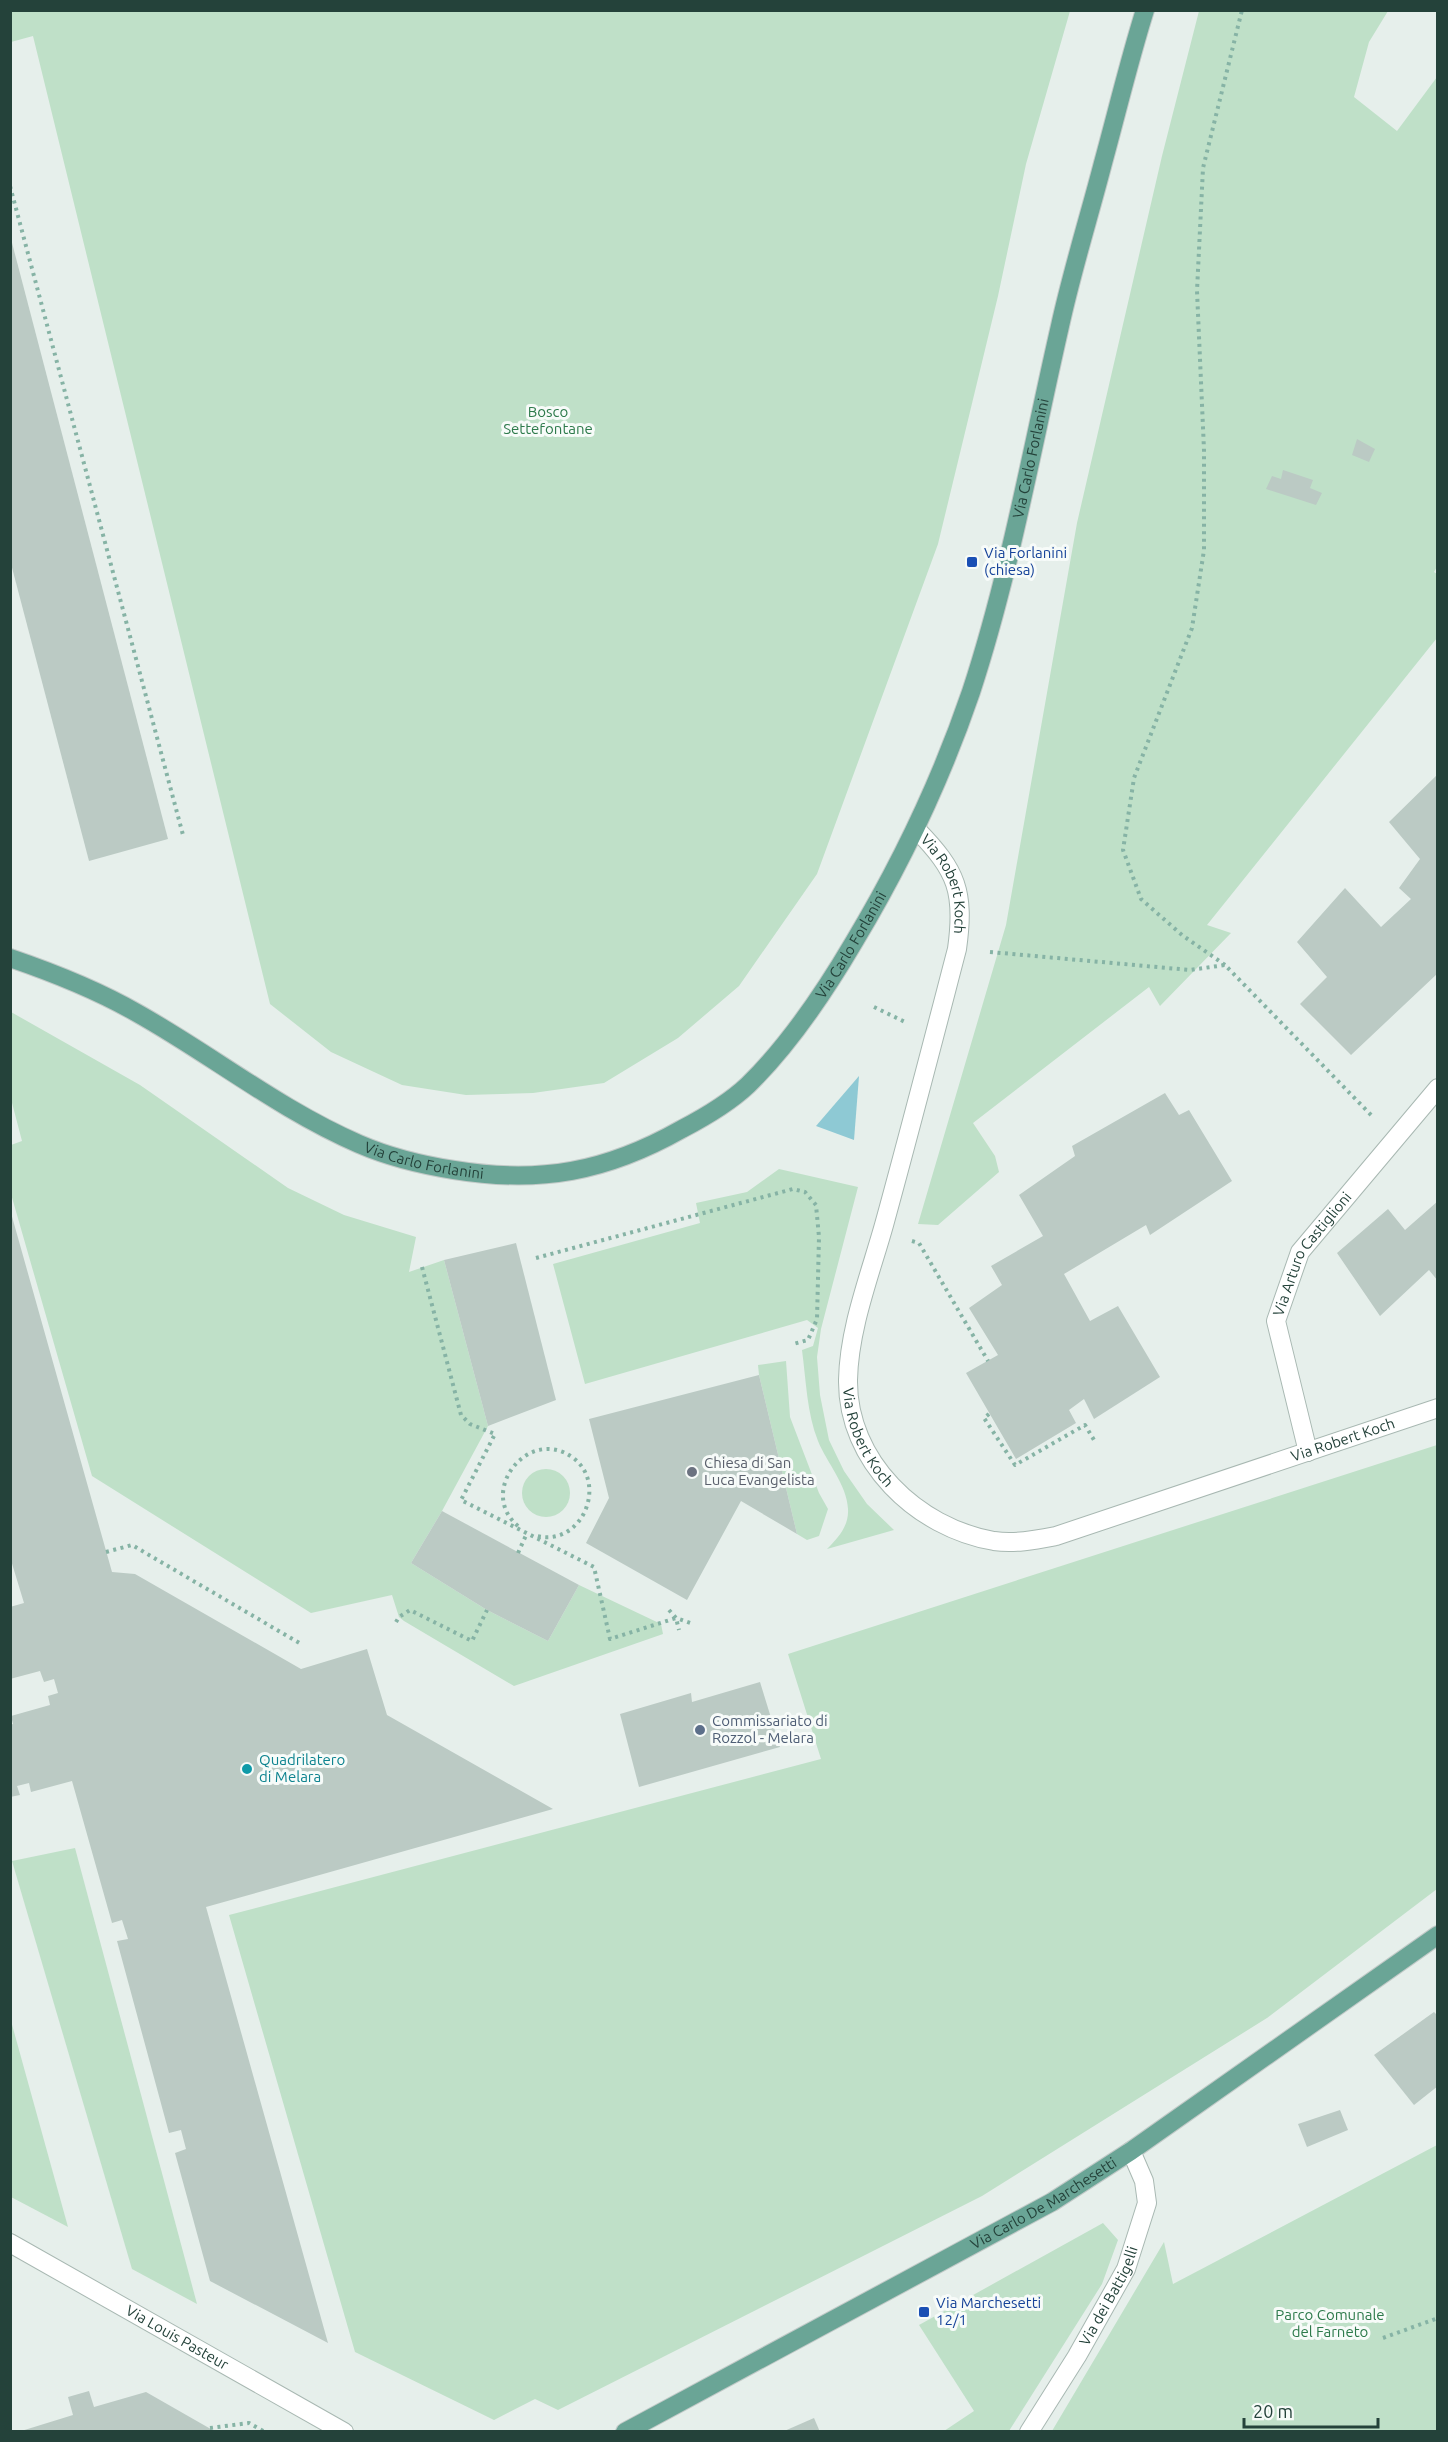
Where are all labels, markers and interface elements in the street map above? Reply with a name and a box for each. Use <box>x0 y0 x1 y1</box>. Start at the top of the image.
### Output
street label: Via Carlo Forlanini <box>1009 397 1052 520</box>
park label: Bosco Settefontane <box>503 403 593 437</box>
place label: Via Forlanini (chiesa) <box>984 544 1067 578</box>
marker: Via Forlanini (chiesa) <box>965 555 979 569</box>
street label: Via Robert Koch <box>917 831 969 935</box>
street label: Via Carlo Forlanini <box>812 888 889 1002</box>
street label: Via Carlo Forlanini <box>362 1138 484 1182</box>
street label: Via Arturo Castiglioni <box>1269 1188 1355 1318</box>
street label: Via Robert Koch <box>840 1387 897 1490</box>
street label: Via Robert Koch <box>1289 1414 1397 1465</box>
place label: Chiesa di San Luca Evangelista <box>704 1454 815 1488</box>
marker: Chiesa di San Luca Evangelista <box>685 1465 699 1479</box>
place label: Commissariato di Rozzol - Melara <box>712 1712 828 1746</box>
marker: Commissariato di Rozzol - Melara <box>693 1723 707 1737</box>
place label: Quadrilatero di Melara <box>259 1751 345 1785</box>
marker: Quadrilatero di Melara <box>240 1762 254 1776</box>
street label: Via Carlo De Marchesetti <box>967 2154 1120 2252</box>
street label: Via dei Battigelli <box>1076 2244 1141 2349</box>
place label: Via Marchesetti 12/1 <box>936 2294 1041 2328</box>
street label: Via Louis Pasteur <box>123 2301 232 2373</box>
marker: Via Marchesetti 12/1 <box>917 2305 931 2319</box>
park label: Parco Comunale del Farneto <box>1275 2306 1385 2340</box>
scale bar <box>1244 2391 1378 2429</box>
text: 20 m <box>1253 2401 1293 2421</box>

